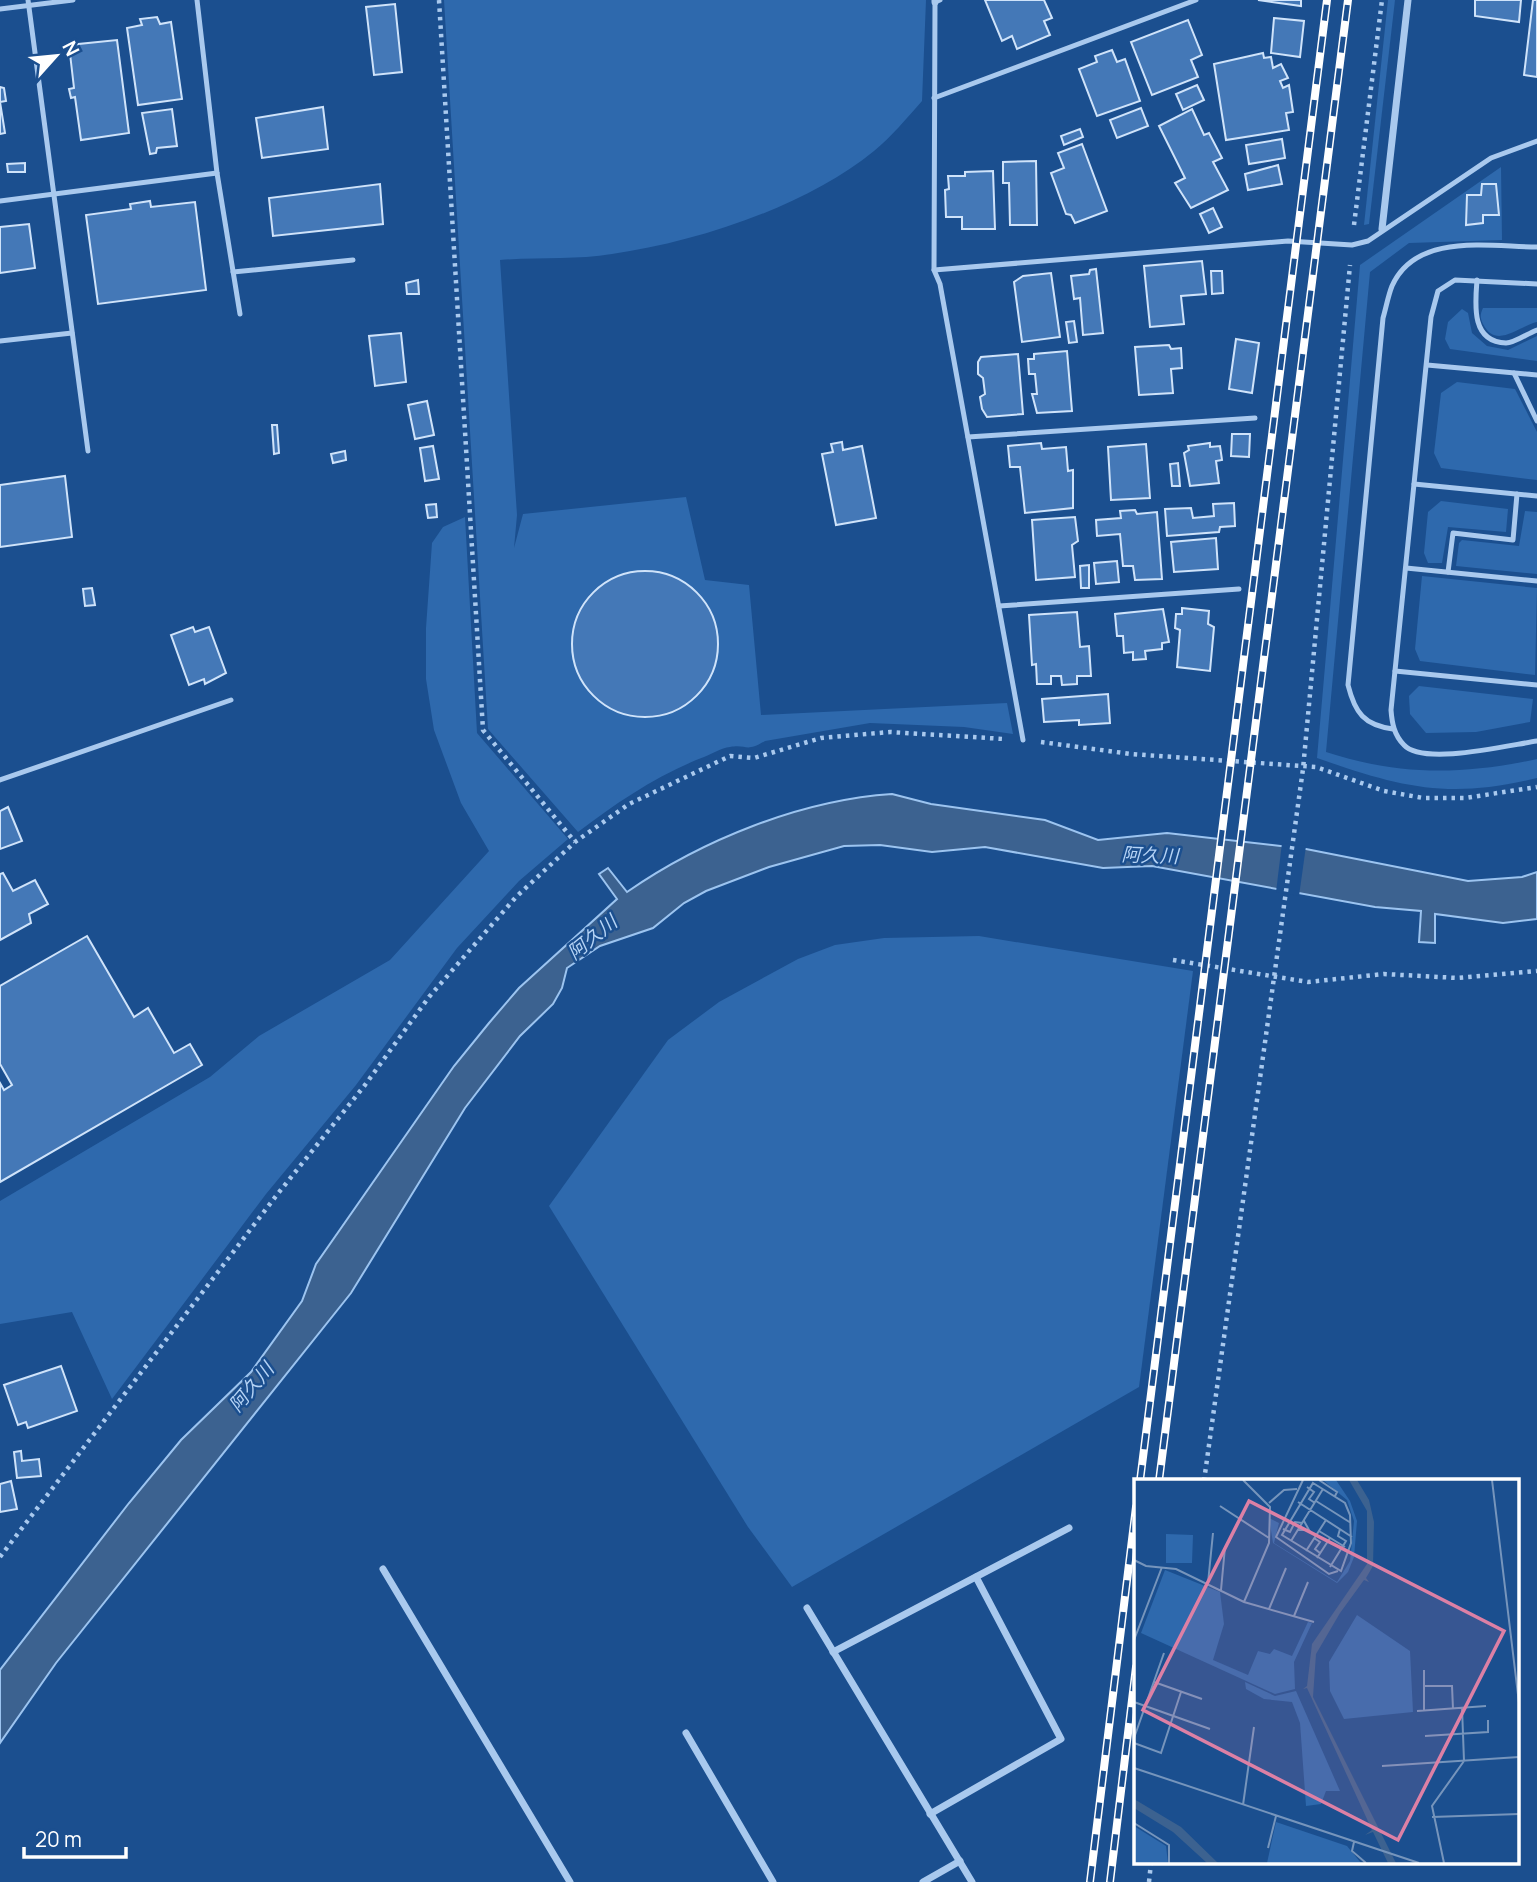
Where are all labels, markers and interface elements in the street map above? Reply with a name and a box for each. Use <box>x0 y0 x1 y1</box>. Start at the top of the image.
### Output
north arrow <box>21 21 91 91</box>
text: N <box>56 36 86 60</box>
water label: 阿久川 <box>1121 841 1181 869</box>
water label: 阿久川 <box>562 908 624 965</box>
water label: 阿久川 <box>223 1355 281 1417</box>
inset map <box>1134 1479 1520 1864</box>
scale bar <box>24 1815 126 1859</box>
text: 20 m <box>35 1825 82 1853</box>

